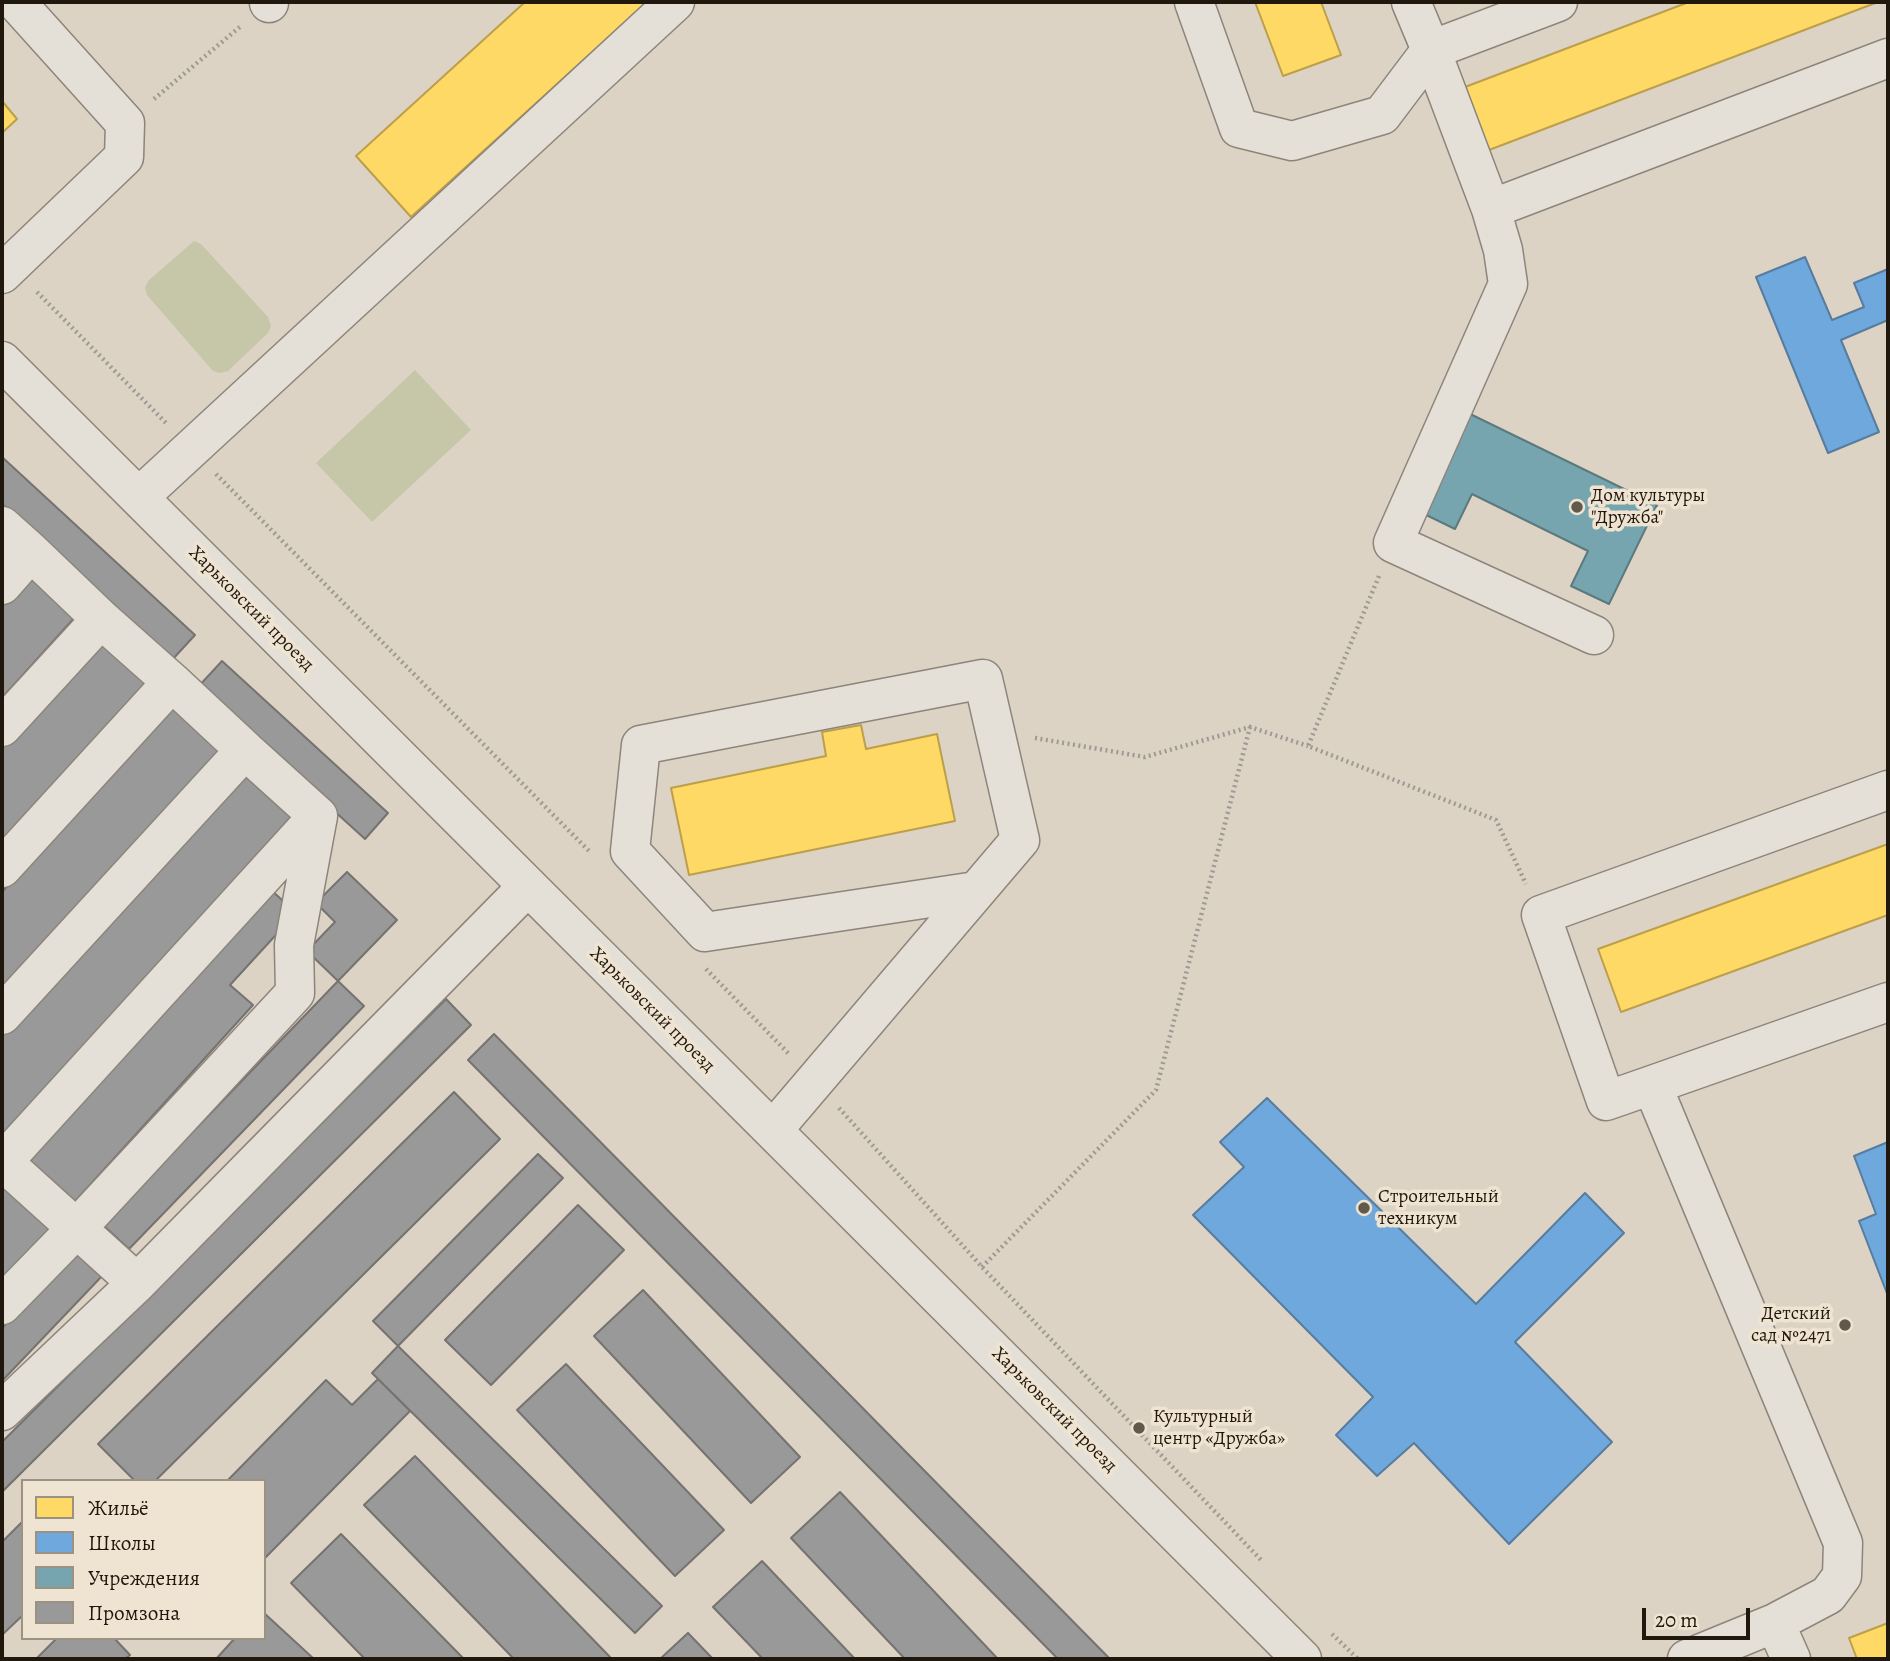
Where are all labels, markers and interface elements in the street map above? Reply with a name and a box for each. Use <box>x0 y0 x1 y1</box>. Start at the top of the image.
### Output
place label: Дом культуры "Дружба" <box>1591 485 1705 529</box>
marker: Дом культуры "Дружба" <box>1569 499 1585 515</box>
street label: Харьковский проезд <box>184 542 318 676</box>
street label: Харьковский проезд <box>585 943 719 1077</box>
place label: Строительный техникум <box>1378 1186 1499 1230</box>
marker: Строительный техникум <box>1356 1200 1372 1216</box>
place label: Детский сад №2471 <box>1751 1303 1831 1347</box>
marker: Детский сад №2471 <box>1837 1317 1853 1333</box>
street label: Харьковский проезд <box>987 1343 1121 1477</box>
place label: Культурный центр «Дружба» <box>1153 1406 1285 1450</box>
marker: Культурный центр «Дружба» <box>1131 1420 1147 1436</box>
legend <box>21 1479 266 1640</box>
text: Жильё <box>88 1494 149 1522</box>
text: Школы <box>88 1529 156 1557</box>
text: Учреждения <box>88 1564 200 1592</box>
scale bar <box>1645 1594 1754 1638</box>
text: Промзона <box>88 1599 180 1627</box>
text: 20 m <box>1655 1606 1698 1634</box>

